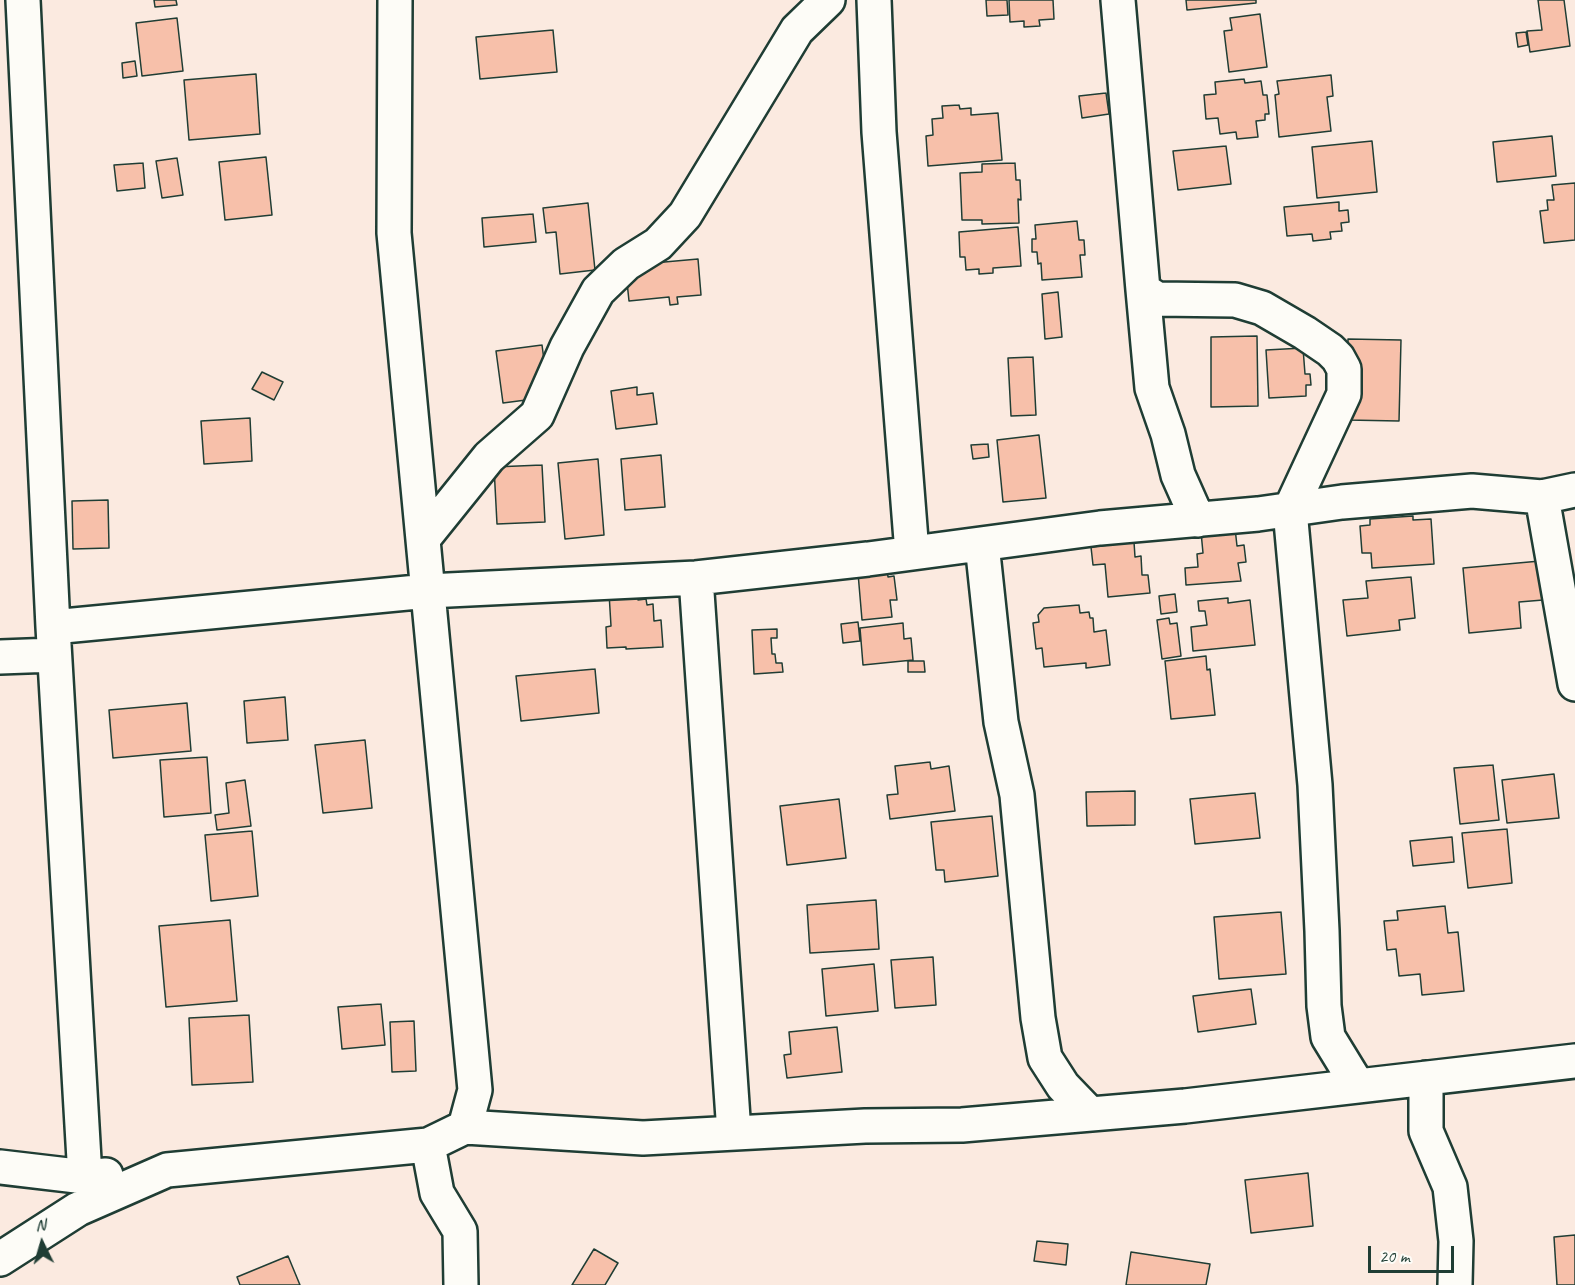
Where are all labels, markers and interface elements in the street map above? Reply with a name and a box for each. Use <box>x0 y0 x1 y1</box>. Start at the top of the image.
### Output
north arrow <box>12 1213 72 1273</box>
text: N <box>35 1215 46 1235</box>
scale bar <box>1371 1234 1456 1272</box>
text: 20 m <box>1379 1245 1410 1267</box>

